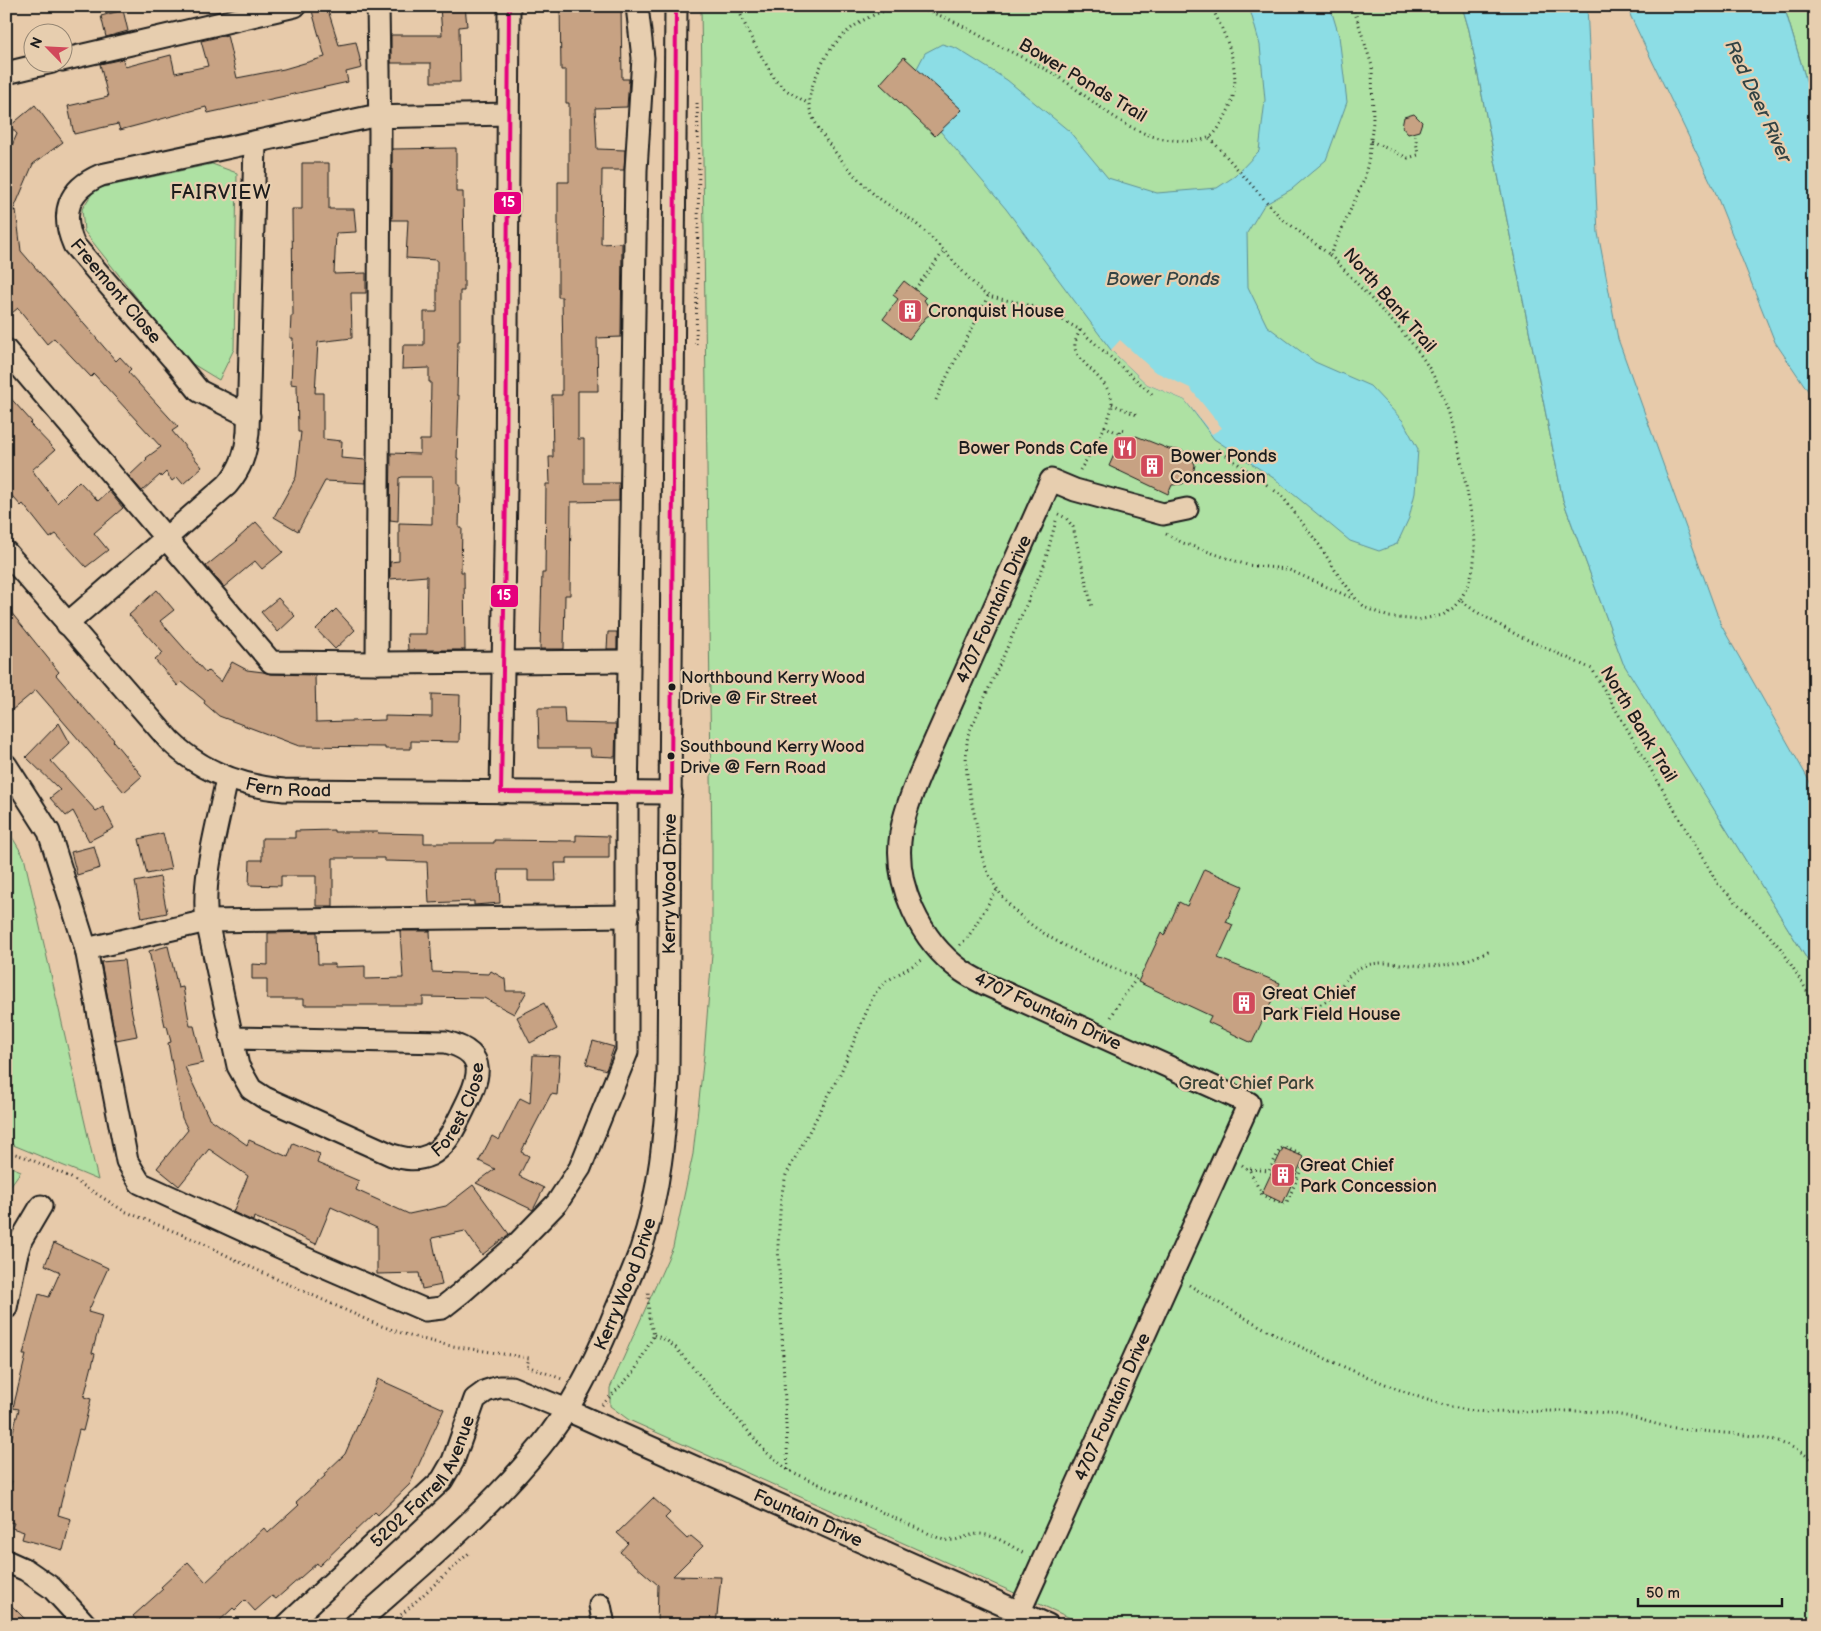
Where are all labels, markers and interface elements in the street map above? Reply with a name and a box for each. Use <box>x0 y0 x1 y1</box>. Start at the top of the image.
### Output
north arrow <box>22 22 72 72</box>
street label: Bower Ponds Trail <box>1015 34 1150 127</box>
text: N <box>27 35 46 51</box>
water label: Red Deer River <box>1719 37 1796 167</box>
district label: FAIRVIEW <box>170 181 272 205</box>
line badge: 15 <box>493 191 522 215</box>
text: 15 <box>501 194 515 211</box>
street label: Freemont Close <box>66 235 166 348</box>
street label: North Bank Trail <box>1339 244 1441 357</box>
water label: Bower Ponds <box>1106 268 1220 291</box>
building icon: Cronquist House <box>897 298 923 324</box>
place label: Cronquist House <box>928 301 1064 322</box>
restaurant icon: Bower Ponds Cafe <box>1112 435 1138 461</box>
place label: Bower Ponds Cafe <box>958 438 1108 459</box>
place label: Bower Ponds Concession <box>1170 446 1277 488</box>
building icon: Bower Ponds Concession <box>1139 453 1165 479</box>
street label: 4707 Fountain Drive <box>952 532 1036 687</box>
line badge: 15 <box>490 584 519 608</box>
text: 15 <box>497 587 511 604</box>
street label: North Bank Trail <box>1596 663 1681 786</box>
place label: Northbound Kerry Wood Drive @ Fir Street <box>681 668 865 709</box>
marker: Northbound Kerry Wood Drive @ Fir Street <box>667 682 677 692</box>
place label: Southbound Kerry Wood Drive @ Fern Road <box>680 737 865 778</box>
marker: Southbound Kerry Wood Drive @ Fern Road <box>666 751 676 761</box>
street label: Fern Road <box>243 774 331 801</box>
street label: Kerry Wood Drive <box>659 813 681 954</box>
street label: 4707 Fountain Drive <box>971 968 1125 1055</box>
place label: Great Chief Park Field House <box>1262 983 1401 1025</box>
building icon: Great Chief Park Field House <box>1231 990 1257 1016</box>
street label: Forest Close <box>427 1061 489 1162</box>
park label: Great Chief Park <box>1178 1073 1314 1094</box>
place label: Great Chief Park Concession <box>1300 1155 1437 1197</box>
building icon: Great Chief Park Concession <box>1270 1162 1296 1188</box>
street label: Kerry Wood Drive <box>590 1215 661 1354</box>
street label: 4707 Fountain Drive <box>1070 1329 1155 1484</box>
street label: 5202 Farrell Avenue <box>366 1412 479 1552</box>
street label: Fountain Drive <box>750 1485 866 1552</box>
scale bar <box>1638 1576 1782 1608</box>
text: 50 m <box>1646 1584 1680 1603</box>

